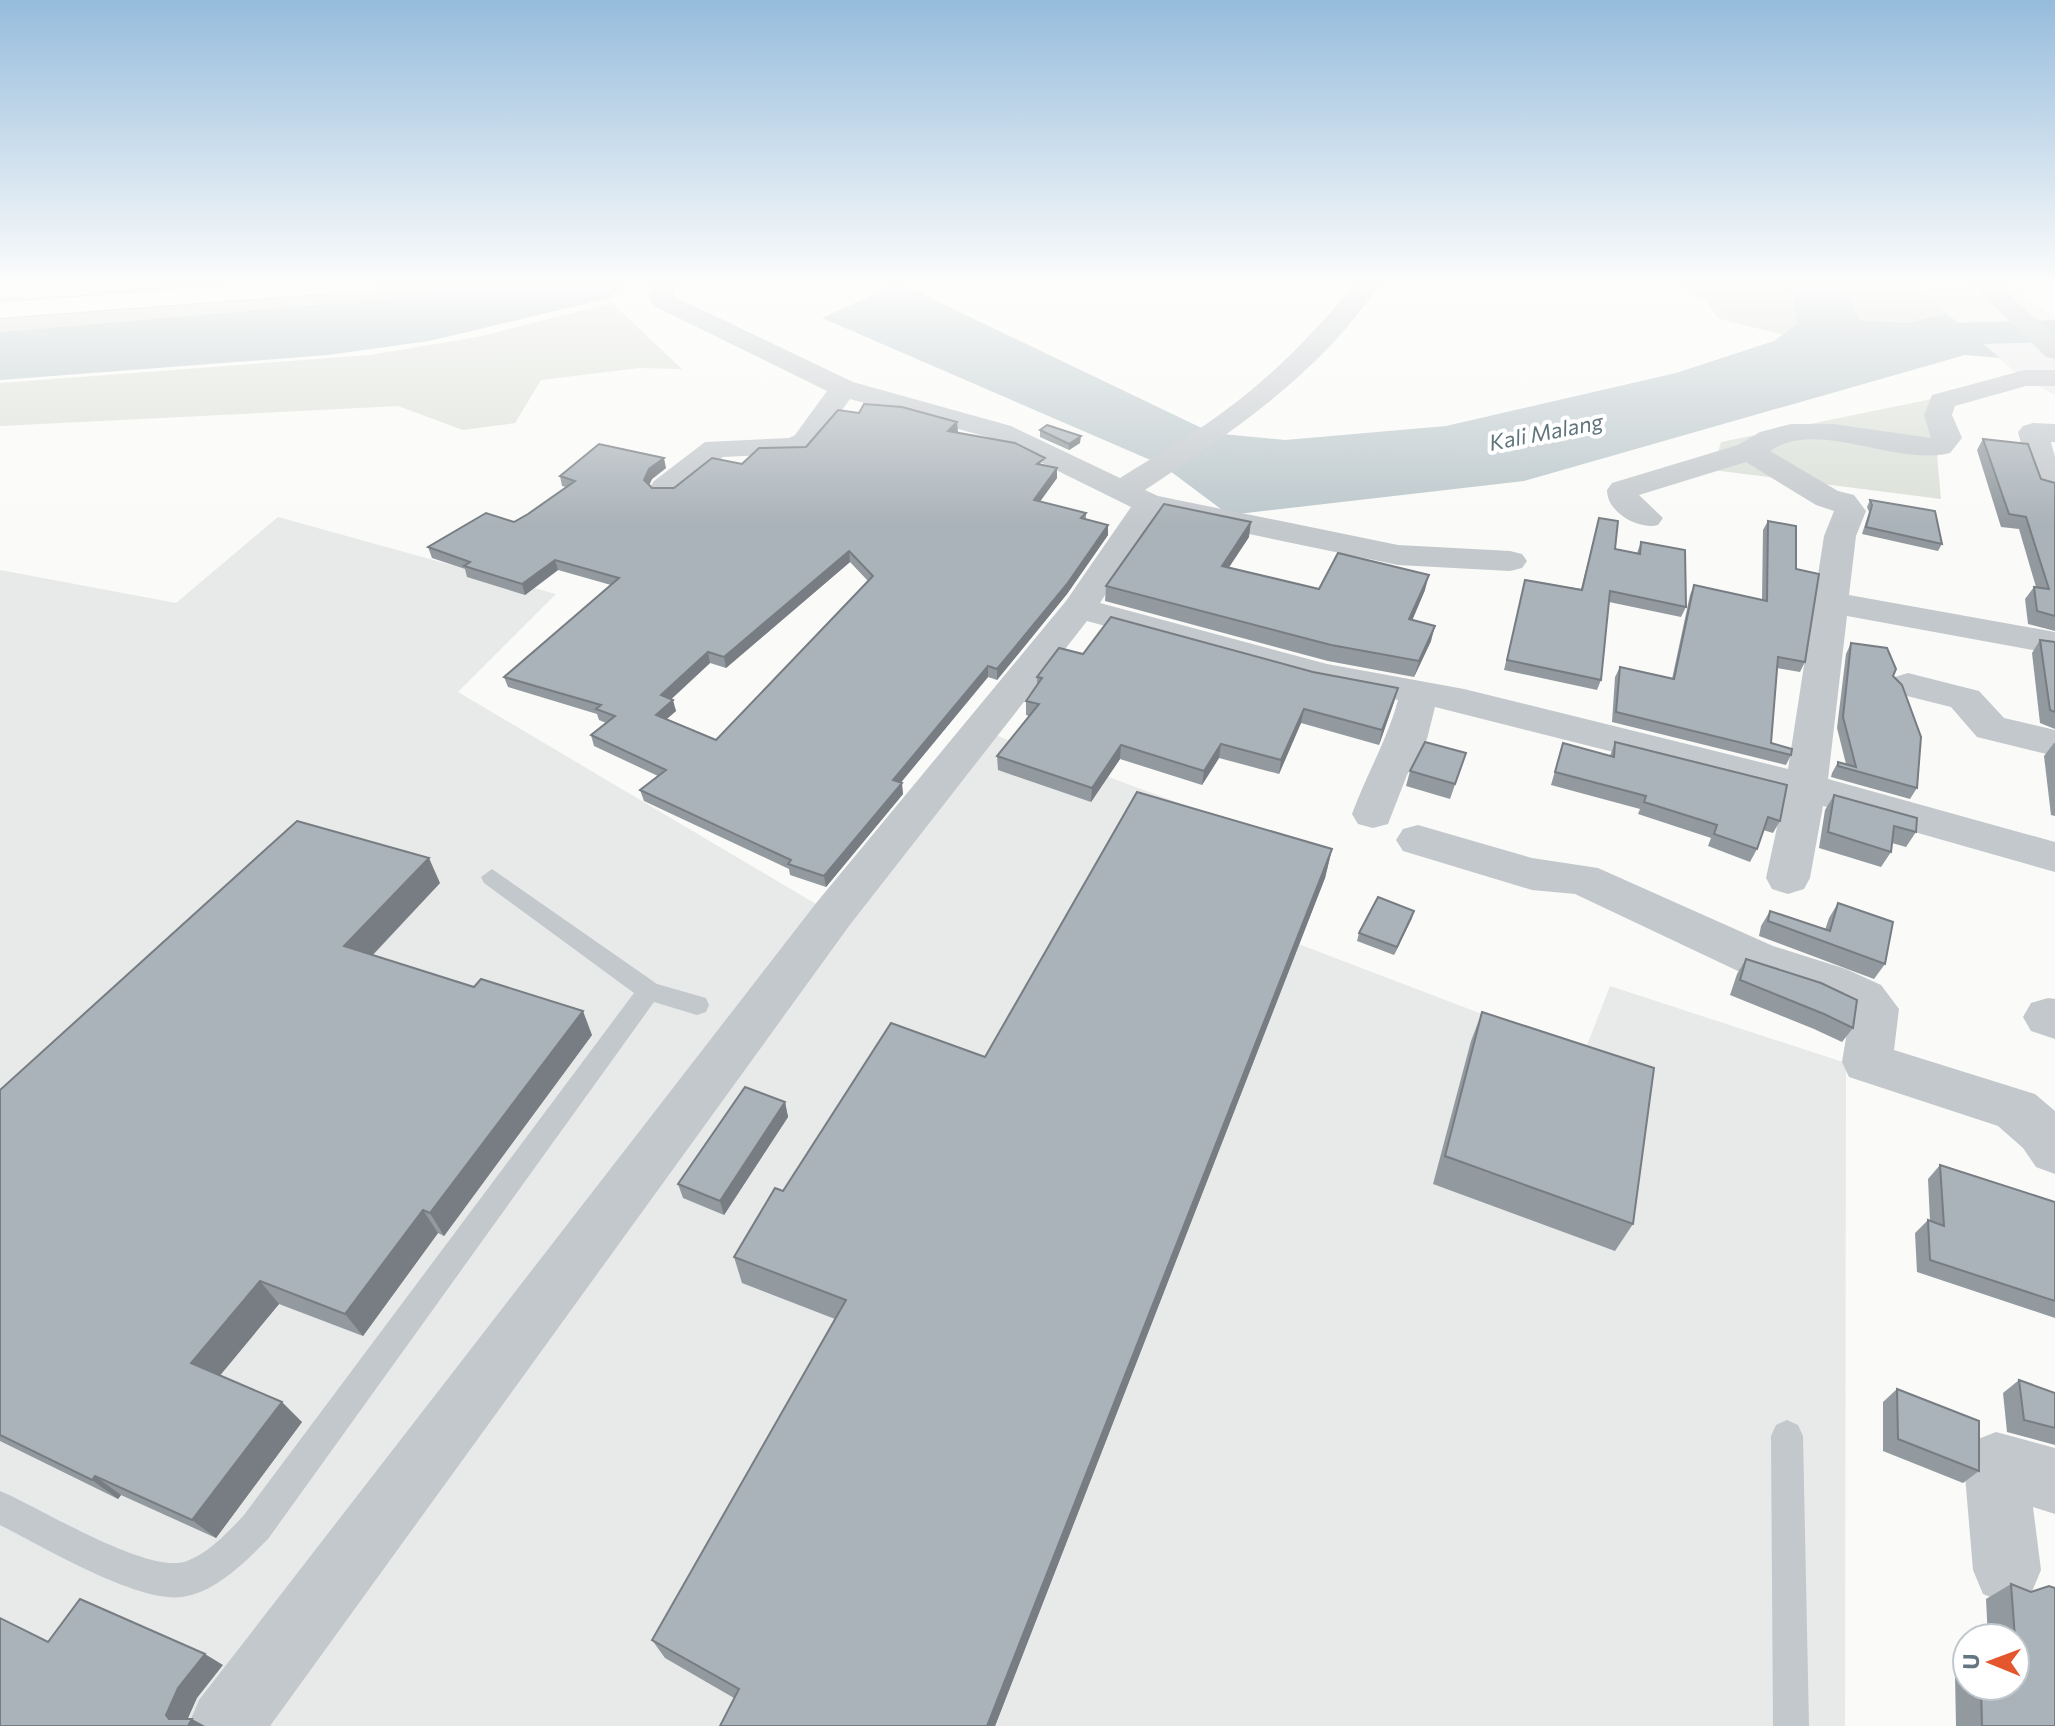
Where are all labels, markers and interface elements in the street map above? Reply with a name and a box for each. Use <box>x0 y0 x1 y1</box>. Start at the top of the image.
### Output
water label: Kali Malang <box>1487 407 1606 456</box>
north arrow <box>1951 1622 2031 1702</box>
text: U <box>1957 1653 1984 1670</box>

